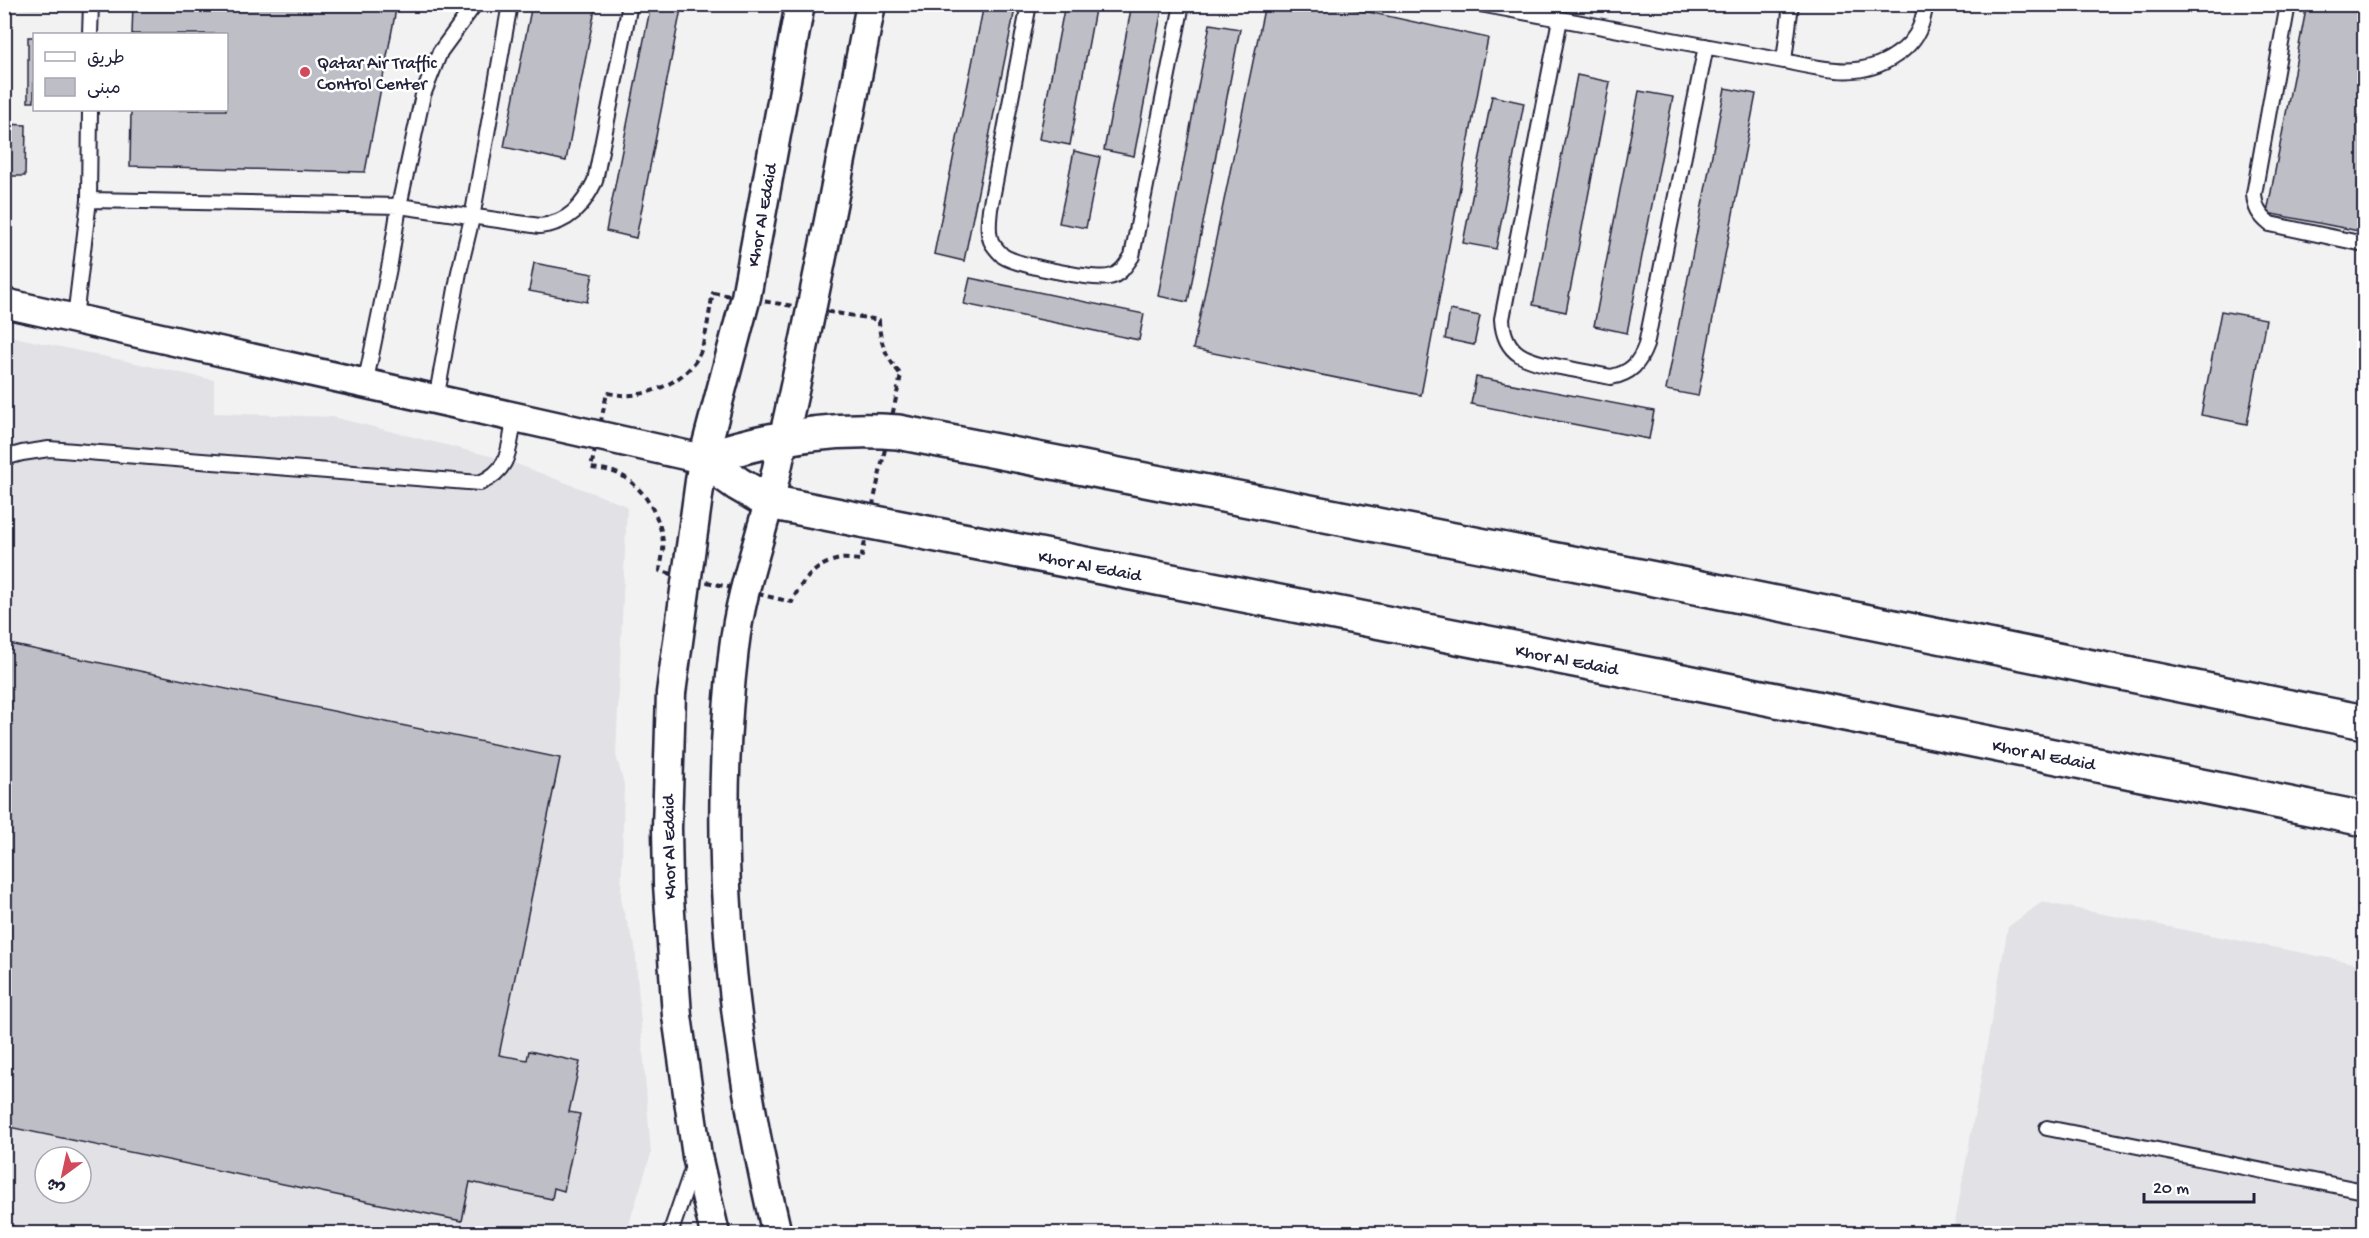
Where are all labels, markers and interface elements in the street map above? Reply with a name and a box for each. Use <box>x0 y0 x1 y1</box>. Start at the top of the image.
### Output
legend <box>33 33 228 111</box>
text: طريق <box>87 49 125 70</box>
place label: Qatar Air Traffic Control Center <box>317 54 437 96</box>
marker: Qatar Air Traffic Control Center <box>298 65 312 79</box>
text: مبنى <box>87 79 121 100</box>
street label: Khor Al Edaid <box>744 161 783 269</box>
street label: Khor Al Edaid <box>1036 547 1144 588</box>
street label: Khor Al Edaid <box>1513 641 1621 682</box>
street label: Khor Al Edaid <box>1990 736 2098 777</box>
street label: Khor Al Edaid <box>659 793 682 899</box>
north arrow <box>33 1145 93 1205</box>
scale bar <box>2144 1166 2254 1204</box>
text: ش <box>44 1172 69 1197</box>
text: 20 m <box>2153 1179 2189 1200</box>

